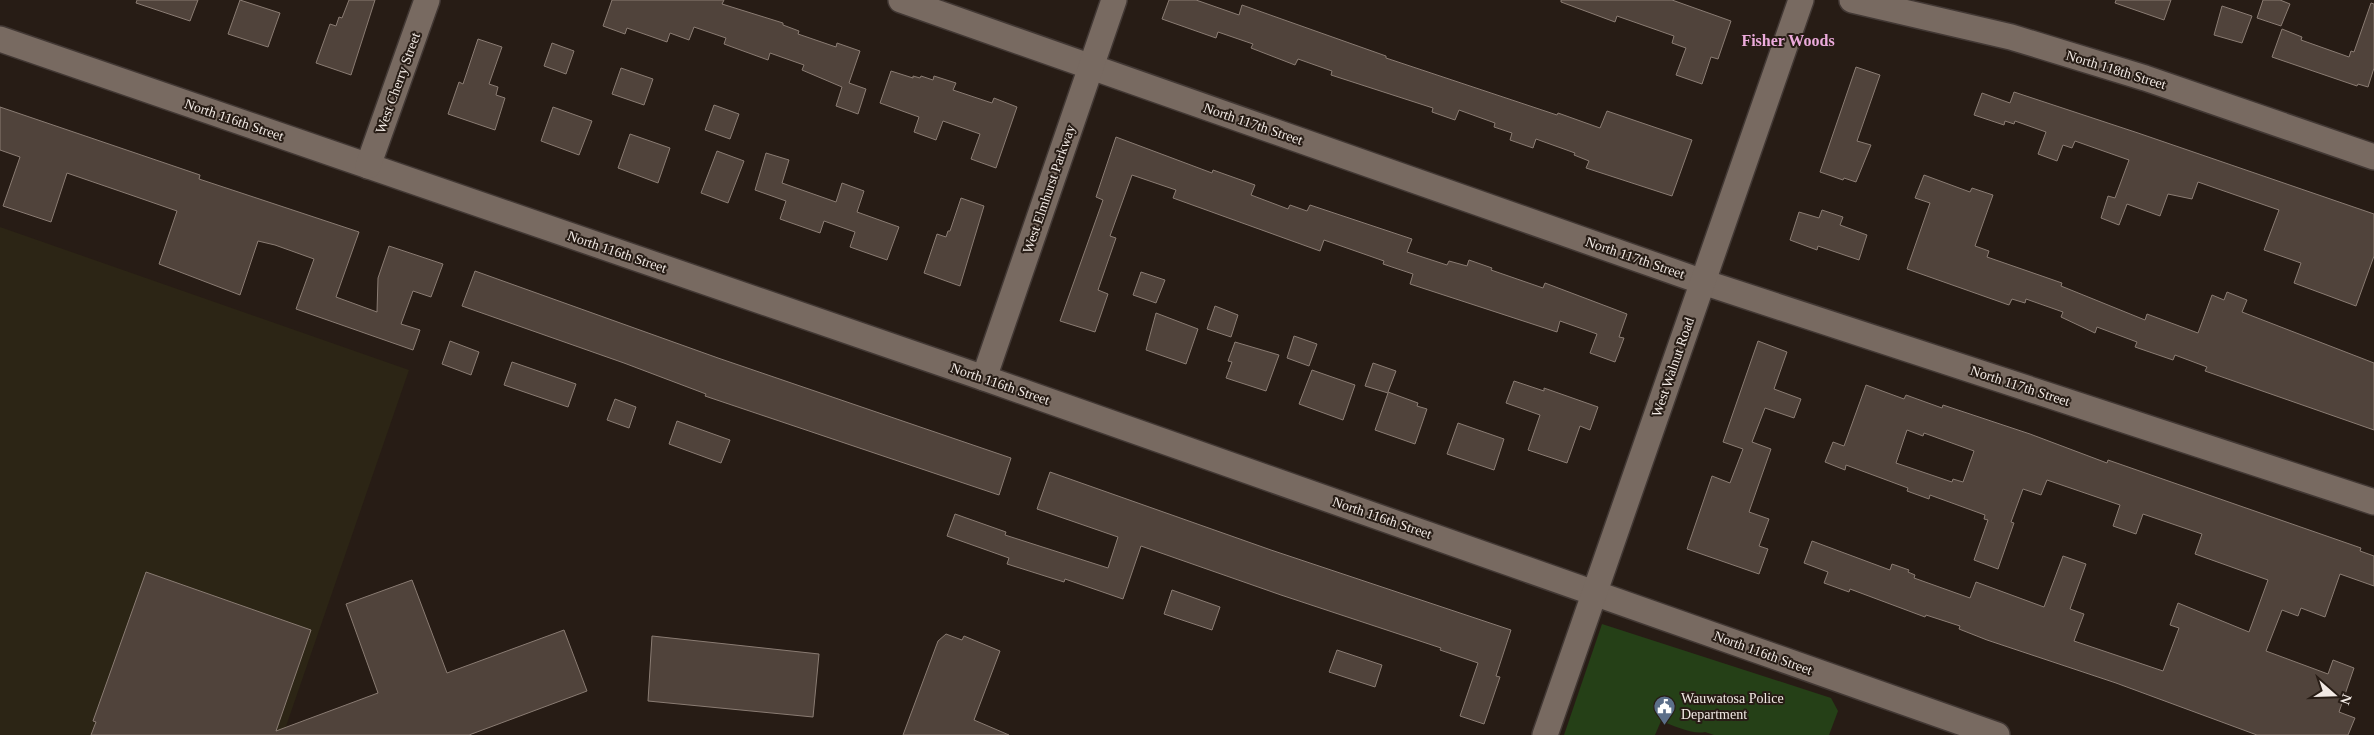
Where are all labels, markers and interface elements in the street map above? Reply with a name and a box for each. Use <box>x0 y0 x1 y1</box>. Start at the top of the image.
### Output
street label: West Cherry Street <box>373 30 423 135</box>
district label: Fisher Woods <box>1741 32 1835 49</box>
street label: North 118th Street <box>2064 48 2168 92</box>
street label: North 116th Street <box>183 96 286 144</box>
street label: North 117th Street <box>1202 100 1305 148</box>
street label: West Elmhurst Parkway <box>1020 123 1078 255</box>
street label: North 116th Street <box>566 228 669 276</box>
street label: North 117th Street <box>1584 234 1687 282</box>
street label: West Walnut Road <box>1649 315 1697 419</box>
street label: North 116th Street <box>949 360 1052 408</box>
street label: North 117th Street <box>1968 363 2072 409</box>
street label: North 116th Street <box>1331 494 1434 542</box>
street label: North 116th Street <box>1712 628 1814 678</box>
north arrow <box>2309 670 2359 720</box>
place label: Wauwatosa Police Department <box>1681 691 1784 722</box>
text: N <box>2337 692 2355 707</box>
public building icon: Wauwatosa Police Department <box>1653 694 1677 725</box>

